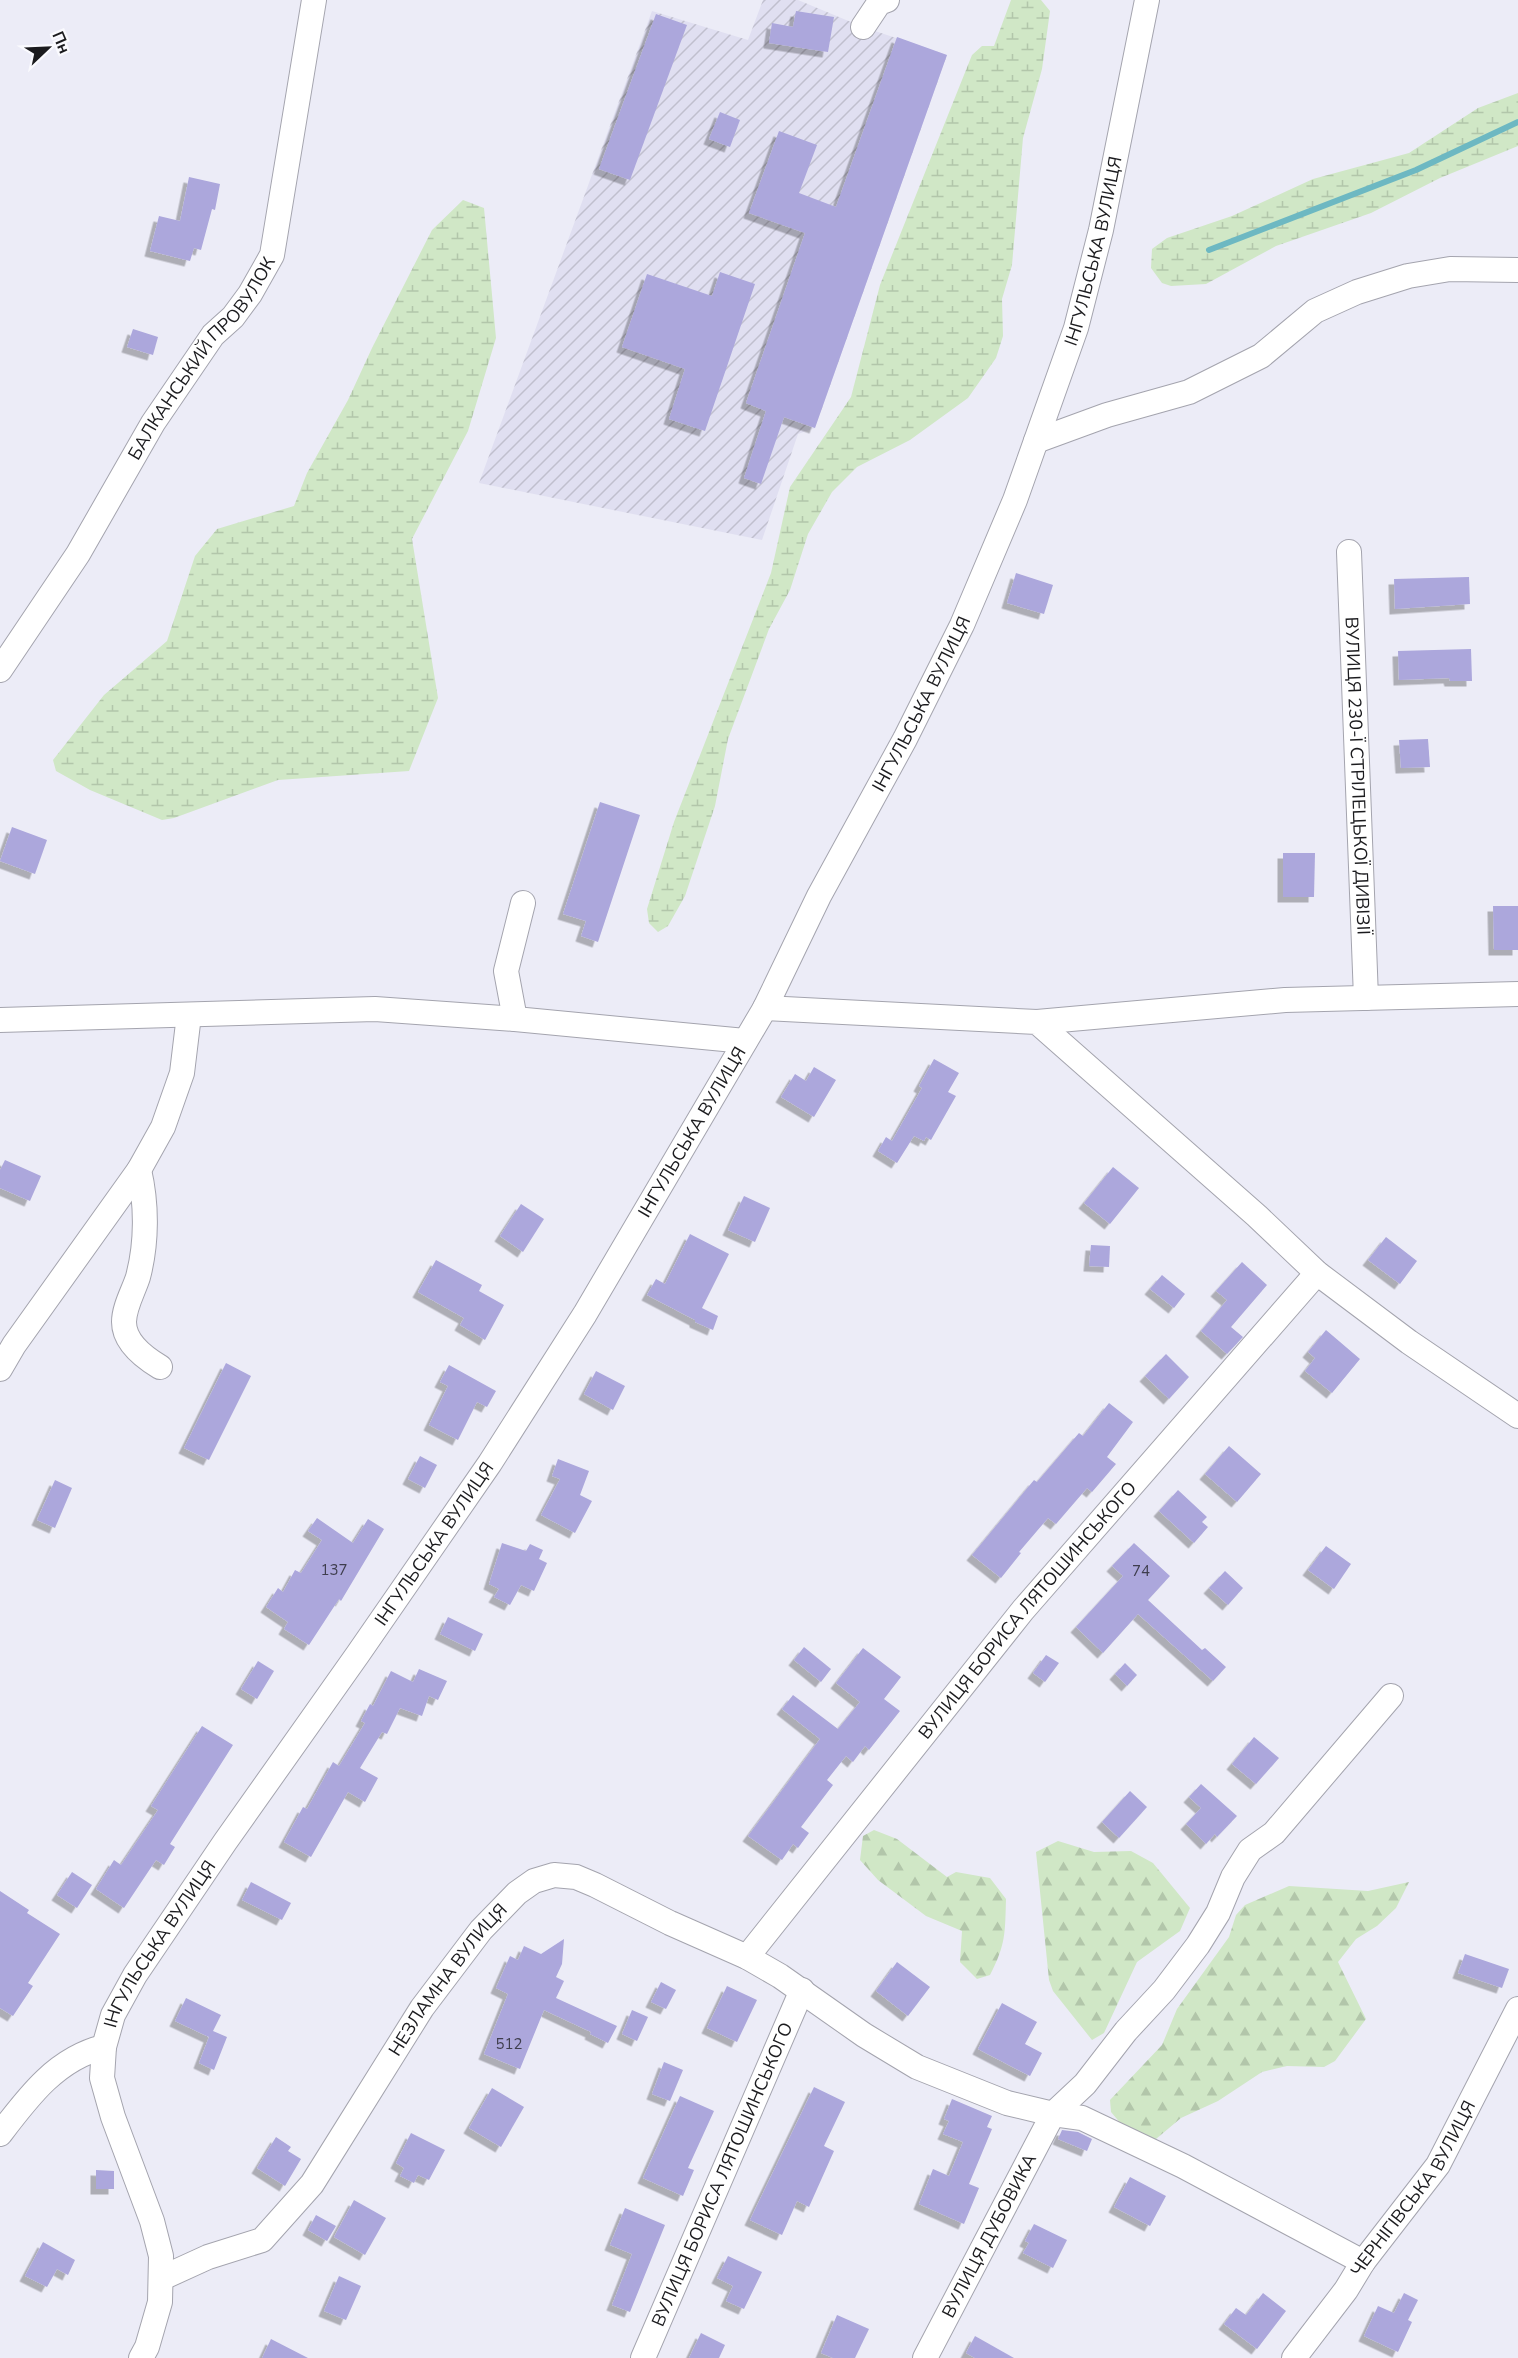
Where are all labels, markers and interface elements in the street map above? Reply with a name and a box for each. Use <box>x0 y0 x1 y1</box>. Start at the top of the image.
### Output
north arrow <box>18 18 78 78</box>
text: Пн <box>46 28 75 57</box>
street label: ІНГУЛЬСЬКА ВУЛИЦЯ <box>1059 154 1127 349</box>
street label: БАЛКАНСЬКИЙ ПРОВУЛОК <box>122 252 281 464</box>
street label: ІНГУЛЬСЬКА ВУЛИЦЯ <box>866 613 976 796</box>
street label: ВУЛИЦЯ 230-Ї СТРІЛЕЦЬКОЇ ДИВІЗІЇ <box>1339 616 1376 936</box>
street label: ІНГУЛЬСЬКА ВУЛИЦЯ <box>633 1042 752 1222</box>
street label: ІНГУЛЬСЬКА ВУЛИЦЯ <box>369 1457 499 1630</box>
street label: ВУЛИЦЯ БОРИСА ЛЯТОШИНСЬКОГО <box>913 1476 1142 1744</box>
house number: 137 <box>320 1560 348 1580</box>
house number: 74 <box>1132 1561 1150 1581</box>
street label: ІНГУЛЬСЬКА ВУЛИЦЯ <box>98 1856 221 2030</box>
street label: НЕЗЛАМНА ВУЛИЦЯ <box>383 1898 513 2060</box>
street label: ВУЛИЦЯ БОРИСА ЛЯТОШИНСЬКОГО <box>646 2019 799 2330</box>
house number: 512 <box>495 2034 523 2054</box>
street label: ЧЕРНІГІВСЬКА ВУЛИЦЯ <box>1345 2096 1481 2281</box>
street label: ВУЛИЦЯ ДУБОВИКА <box>936 2150 1042 2322</box>

